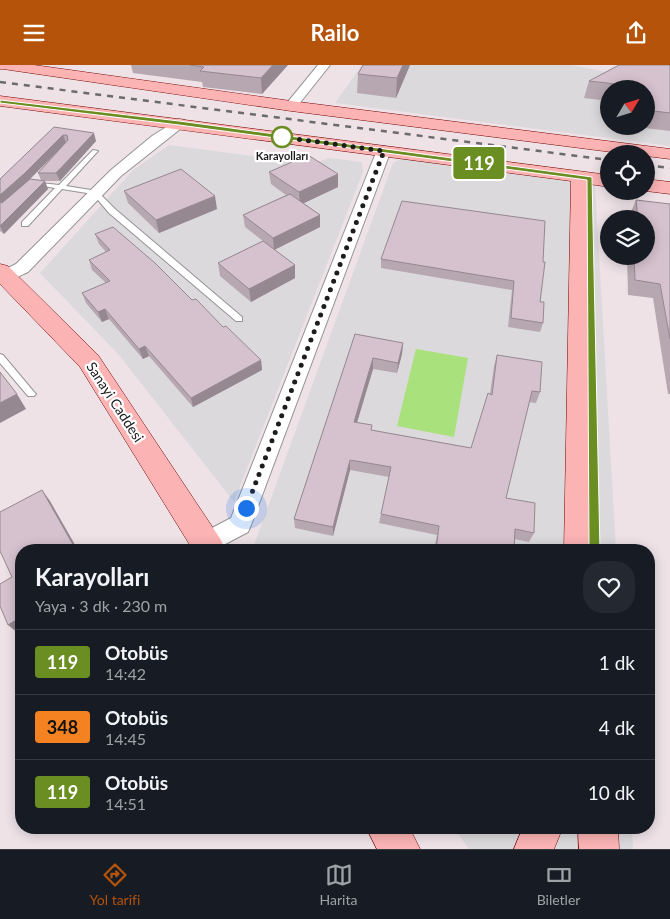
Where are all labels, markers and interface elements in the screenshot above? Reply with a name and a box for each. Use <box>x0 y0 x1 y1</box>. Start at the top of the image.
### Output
icon: menu <box>20 19 48 47</box>
text: Railo <box>311 19 359 46</box>
icon: share <box>622 19 650 47</box>
north arrow <box>600 80 655 135</box>
map controls <box>600 80 655 265</box>
marker: Karayolları <box>271 126 293 148</box>
button: locate <box>600 145 655 200</box>
line badge: 119 <box>450 147 508 179</box>
place label: Karayolları <box>256 149 308 162</box>
text: 119 <box>463 152 495 174</box>
button: layers <box>600 210 655 265</box>
street label: Sanayi Caddesi <box>83 359 148 445</box>
your location <box>234 496 259 521</box>
button: heart <box>583 561 635 613</box>
text: Karayolları <box>35 562 149 591</box>
text: Yaya · 3 dk · 230 m <box>35 596 167 615</box>
text: Otobüs <box>105 641 168 664</box>
text: 119 <box>47 651 78 673</box>
text: 1 dk <box>599 651 635 674</box>
text: 14:42 <box>105 664 146 683</box>
text: Otobüs <box>105 706 168 729</box>
text: 348 <box>47 716 78 738</box>
text: 4 dk <box>599 716 635 739</box>
text: 14:45 <box>105 729 146 748</box>
text: Otobüs <box>105 771 168 794</box>
text: 119 <box>47 781 78 803</box>
text: 10 dk <box>588 781 635 804</box>
text: 14:51 <box>105 794 146 813</box>
tab: Yol tarifi <box>90 861 140 908</box>
tab: Harita <box>320 861 357 908</box>
tab: Biletler <box>537 861 580 908</box>

